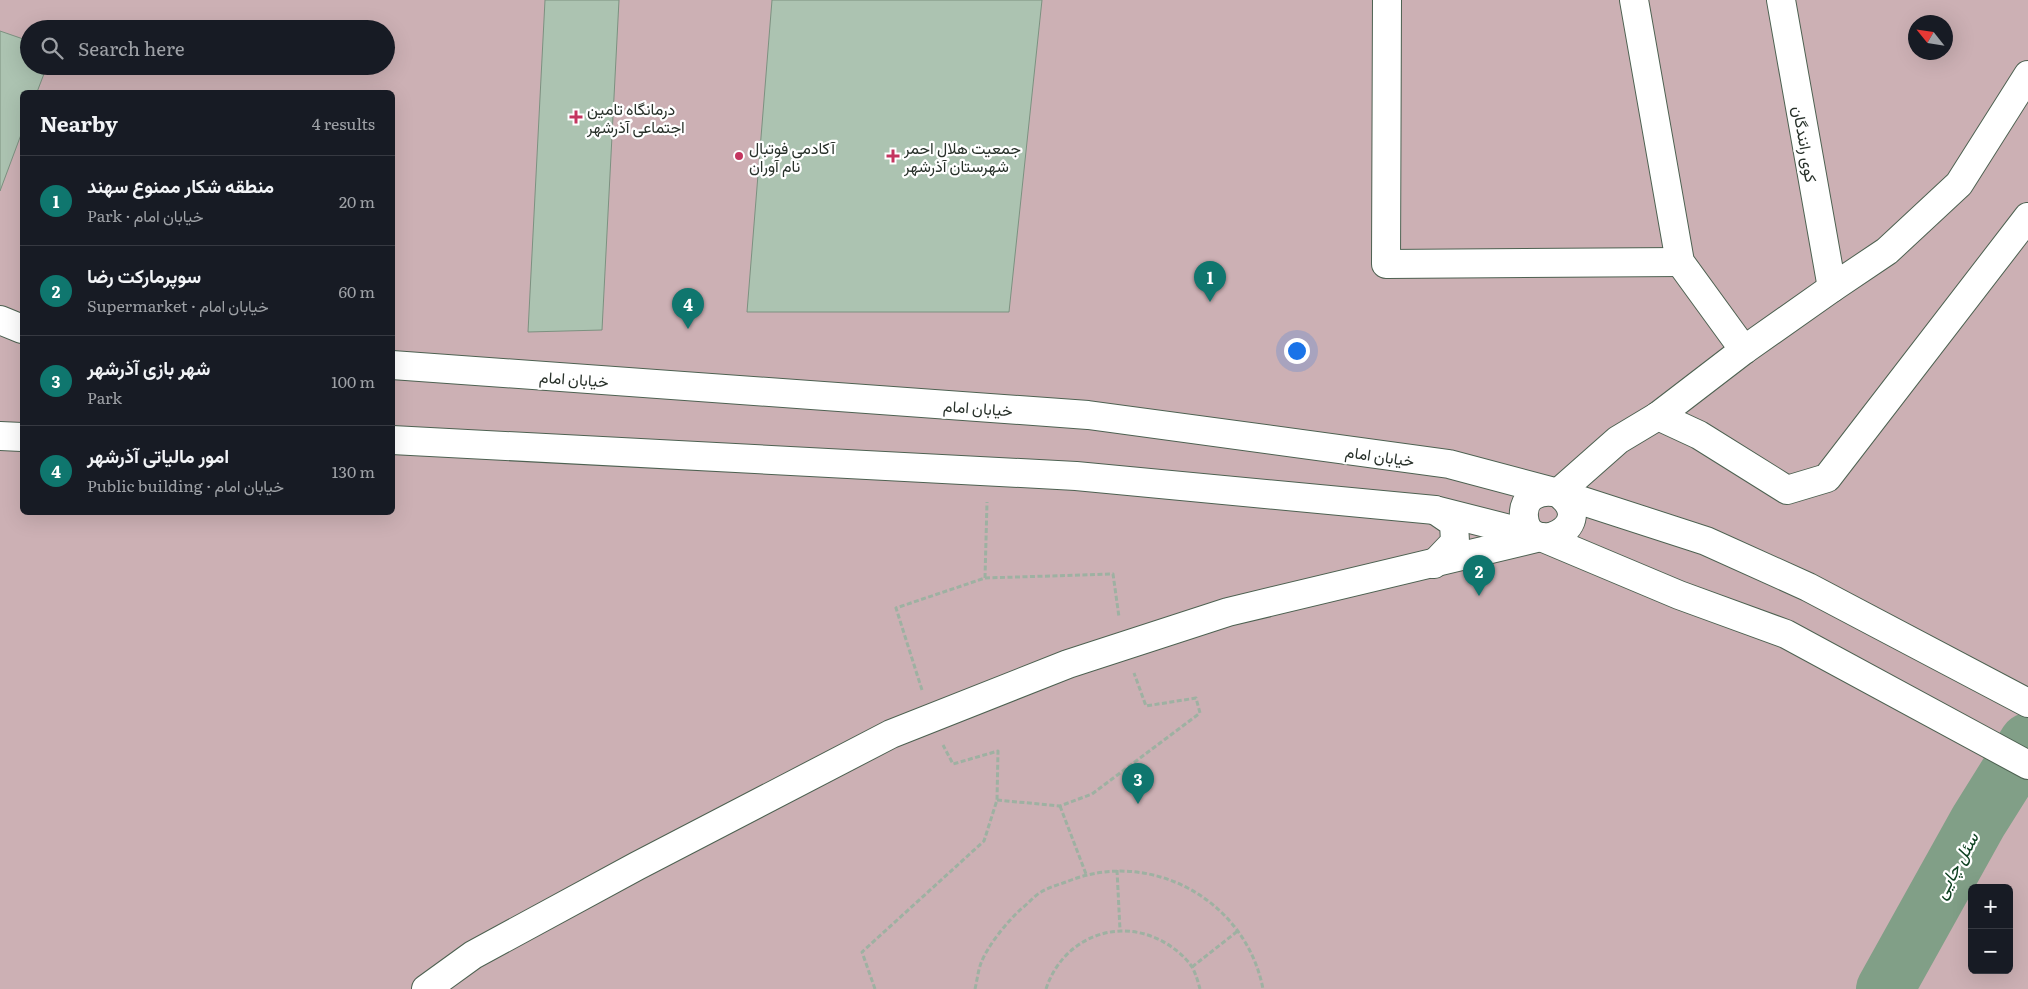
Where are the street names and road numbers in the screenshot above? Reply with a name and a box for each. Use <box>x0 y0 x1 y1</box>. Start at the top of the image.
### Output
street label: کوی رانندگان <box>1787 104 1825 184</box>
street label: خیابان امام <box>538 364 610 392</box>
street label: خیابان امام <box>942 393 1014 421</box>
street label: خیابان امام <box>1344 438 1416 472</box>

